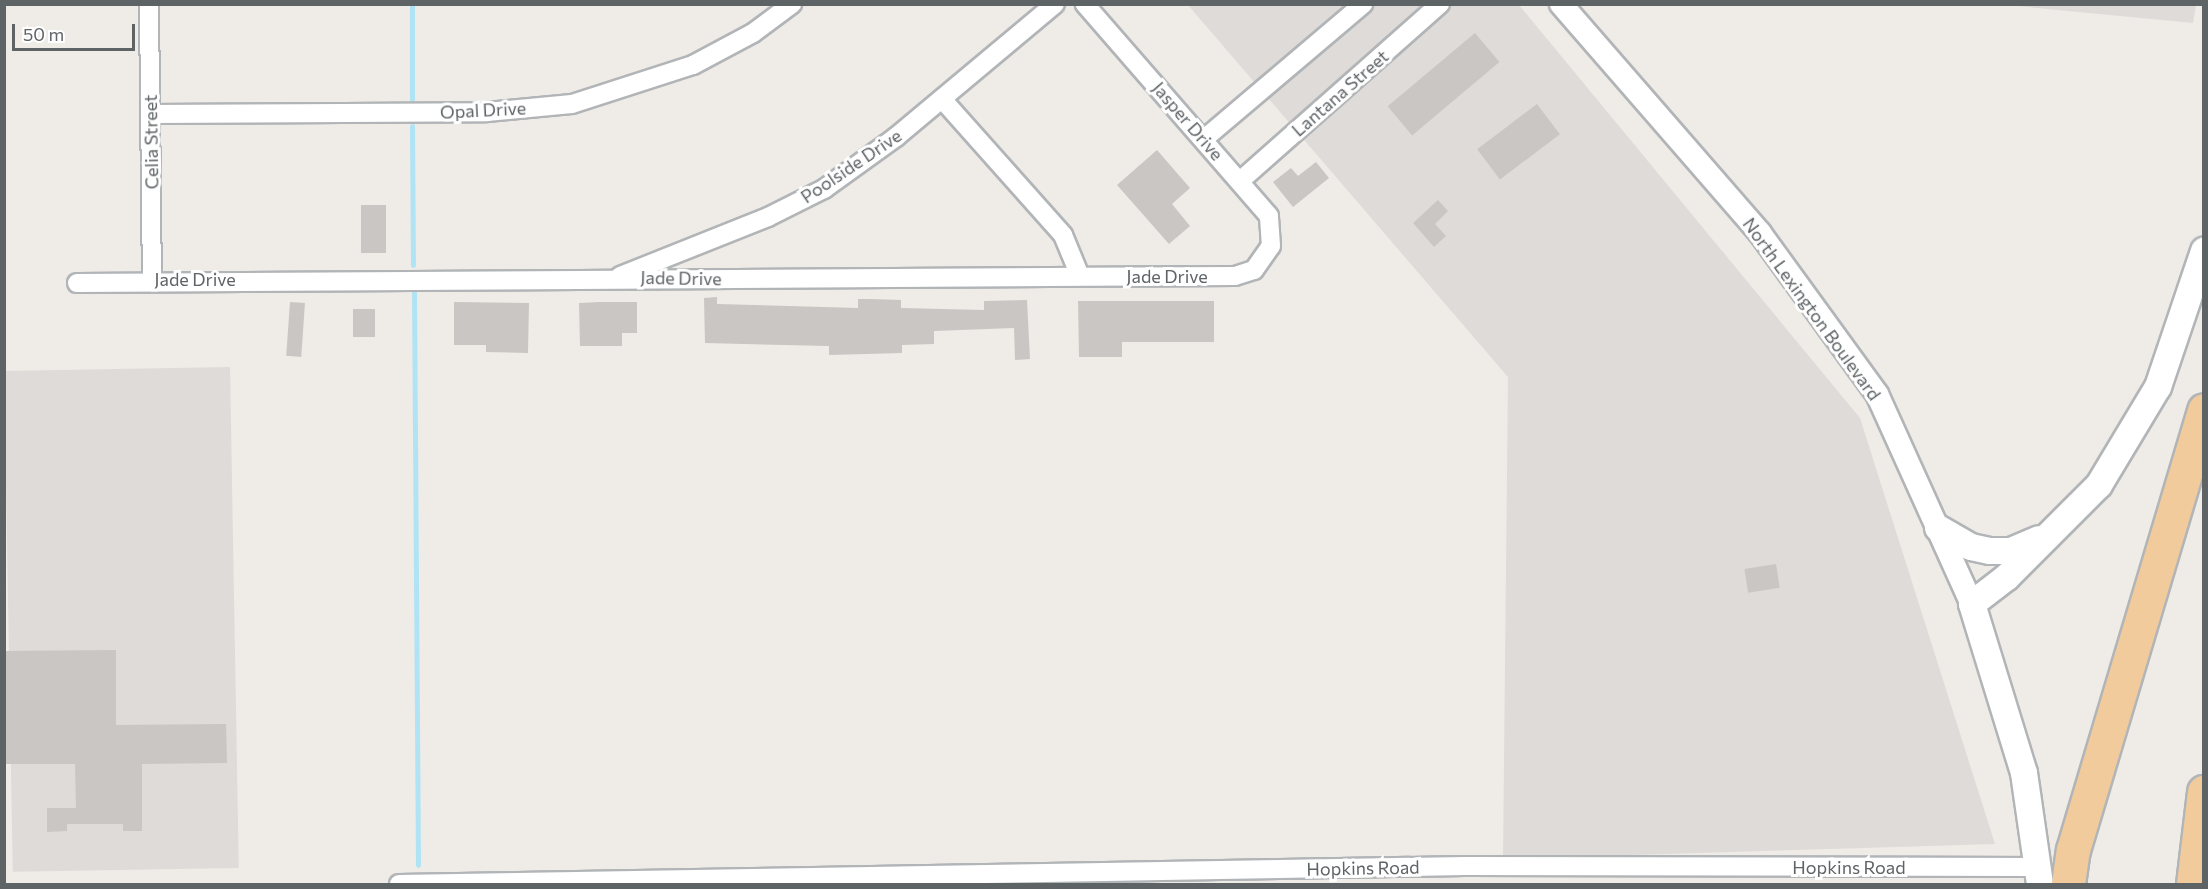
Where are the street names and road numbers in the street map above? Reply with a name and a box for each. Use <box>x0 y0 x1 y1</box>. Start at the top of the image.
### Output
street label: Lantana Street <box>1287 45 1393 141</box>
street label: Jasper Drive <box>1148 77 1228 165</box>
street label: Celia Street <box>139 94 163 190</box>
street label: Opal Drive <box>439 97 527 123</box>
street label: Poolside Drive <box>797 124 905 208</box>
street label: North Lexington Boulevard <box>1738 213 1886 405</box>
street label: Jade Drive <box>1126 265 1208 287</box>
street label: Jade Drive <box>640 266 722 290</box>
street label: Jade Drive <box>154 268 236 290</box>
street label: Hopkins Road <box>1306 856 1420 880</box>
street label: Hopkins Road <box>1792 856 1906 878</box>

